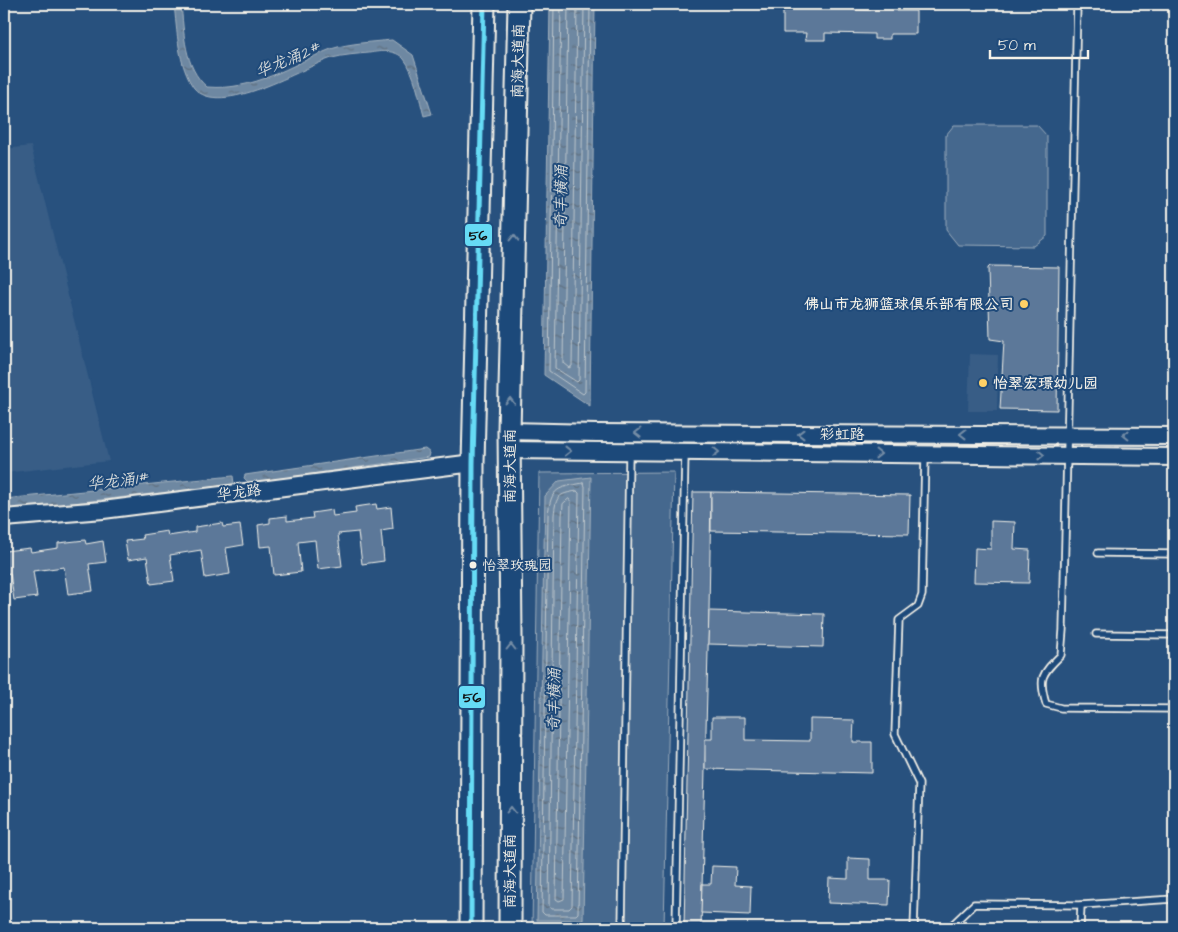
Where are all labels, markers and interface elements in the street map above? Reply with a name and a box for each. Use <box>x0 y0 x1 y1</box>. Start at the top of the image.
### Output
street label: 南海大道南 <box>507 23 530 99</box>
scale bar <box>990 28 1088 60</box>
text: 50 m <box>998 35 1036 56</box>
water label: 华龙涌2# <box>252 36 325 83</box>
water label: 奇丰横涌 <box>549 164 573 229</box>
line badge: 56 <box>464 223 493 247</box>
text: 56 <box>469 226 488 246</box>
one-way arrow <box>508 234 519 242</box>
place label: 佛山市龙狮篮球俱乐部有限公司 <box>804 294 1014 315</box>
marker: 佛山市龙狮篮球俱乐部有限公司 <box>1018 298 1030 310</box>
place label: 怡翠宏璟幼儿园 <box>993 373 1098 394</box>
marker: 怡翠宏璟幼儿园 <box>977 377 989 389</box>
one-way arrow <box>505 397 515 404</box>
street label: 彩虹路 <box>819 424 865 445</box>
street label: 南海大道南 <box>500 428 521 504</box>
one-way arrow <box>634 428 642 438</box>
one-way arrow <box>796 429 804 439</box>
one-way arrow <box>959 429 966 439</box>
one-way arrow <box>1121 430 1129 440</box>
one-way arrow <box>564 446 572 456</box>
one-way arrow <box>712 447 720 457</box>
one-way arrow <box>874 449 882 459</box>
one-way arrow <box>1037 450 1045 460</box>
water label: 华龙涌1# <box>86 467 151 495</box>
street label: 华龙路 <box>215 479 263 506</box>
place label: 怡翠玫瑰园 <box>482 556 552 576</box>
marker: 怡翠玫瑰园 <box>468 560 478 570</box>
one-way arrow <box>506 643 516 650</box>
water label: 奇丰横涌 <box>542 667 566 732</box>
line badge: 56 <box>458 685 486 709</box>
text: 56 <box>463 688 482 708</box>
one-way arrow <box>505 805 516 813</box>
street label: 南海大道南 <box>500 833 521 909</box>

